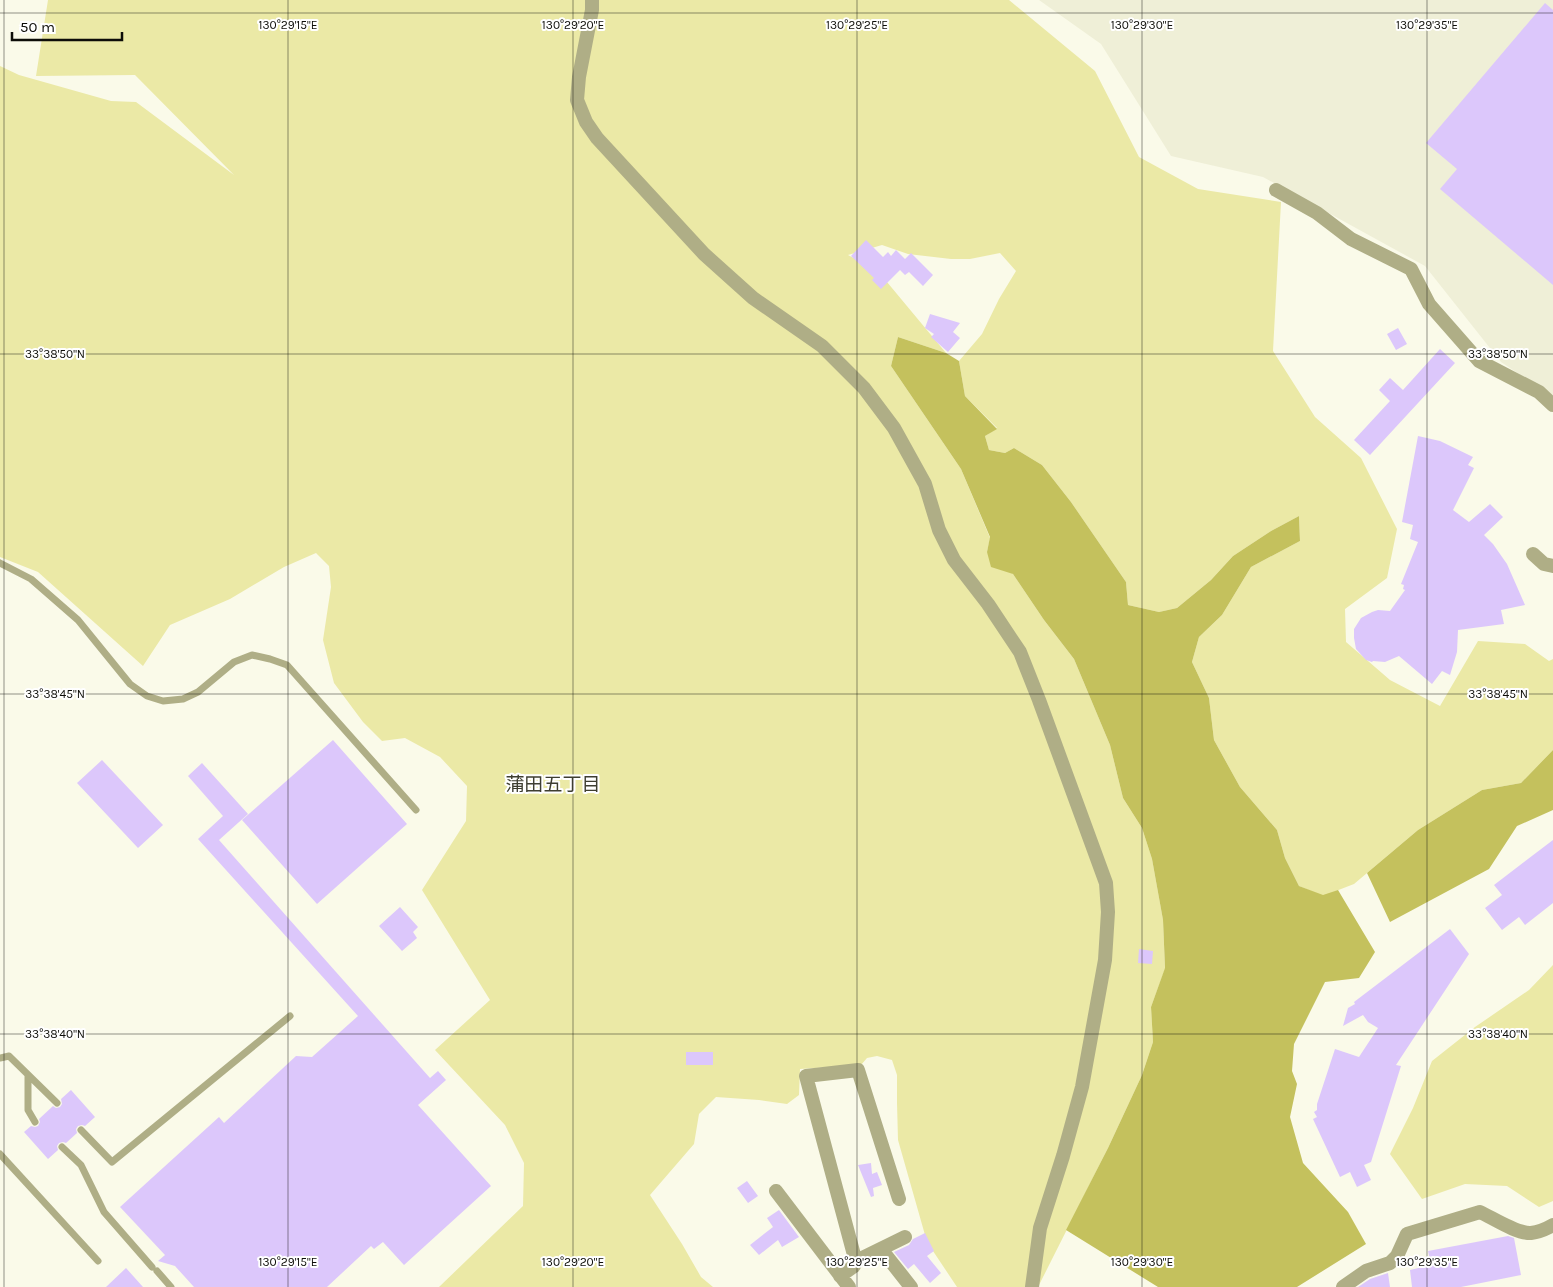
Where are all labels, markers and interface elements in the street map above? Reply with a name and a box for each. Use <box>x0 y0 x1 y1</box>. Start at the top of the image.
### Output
scale bar <box>12 10 122 42</box>
text: 50 m <box>20 18 55 36</box>
text: 130°29'15"E <box>259 18 317 32</box>
text: 130°29'20"E <box>542 18 604 32</box>
text: 130°29'25"E <box>826 18 888 32</box>
text: 130°29'30"E <box>1111 18 1173 32</box>
text: 130°29'35"E <box>1396 18 1458 32</box>
text: 33°38'50"N <box>25 347 85 361</box>
text: 33°38'50"N <box>1468 347 1528 361</box>
text: 33°38'45"N <box>25 687 85 701</box>
text: 33°38'45"N <box>1468 687 1528 701</box>
district label: 蒲田五丁目 <box>505 774 601 796</box>
text: 33°38'40"N <box>25 1027 85 1041</box>
text: 33°38'40"N <box>1468 1027 1528 1041</box>
text: 130°29'15"E <box>259 1255 317 1269</box>
text: 130°29'20"E <box>542 1255 604 1269</box>
text: 130°29'25"E <box>826 1255 888 1269</box>
text: 130°29'30"E <box>1111 1255 1173 1269</box>
text: 130°29'35"E <box>1396 1255 1458 1269</box>

